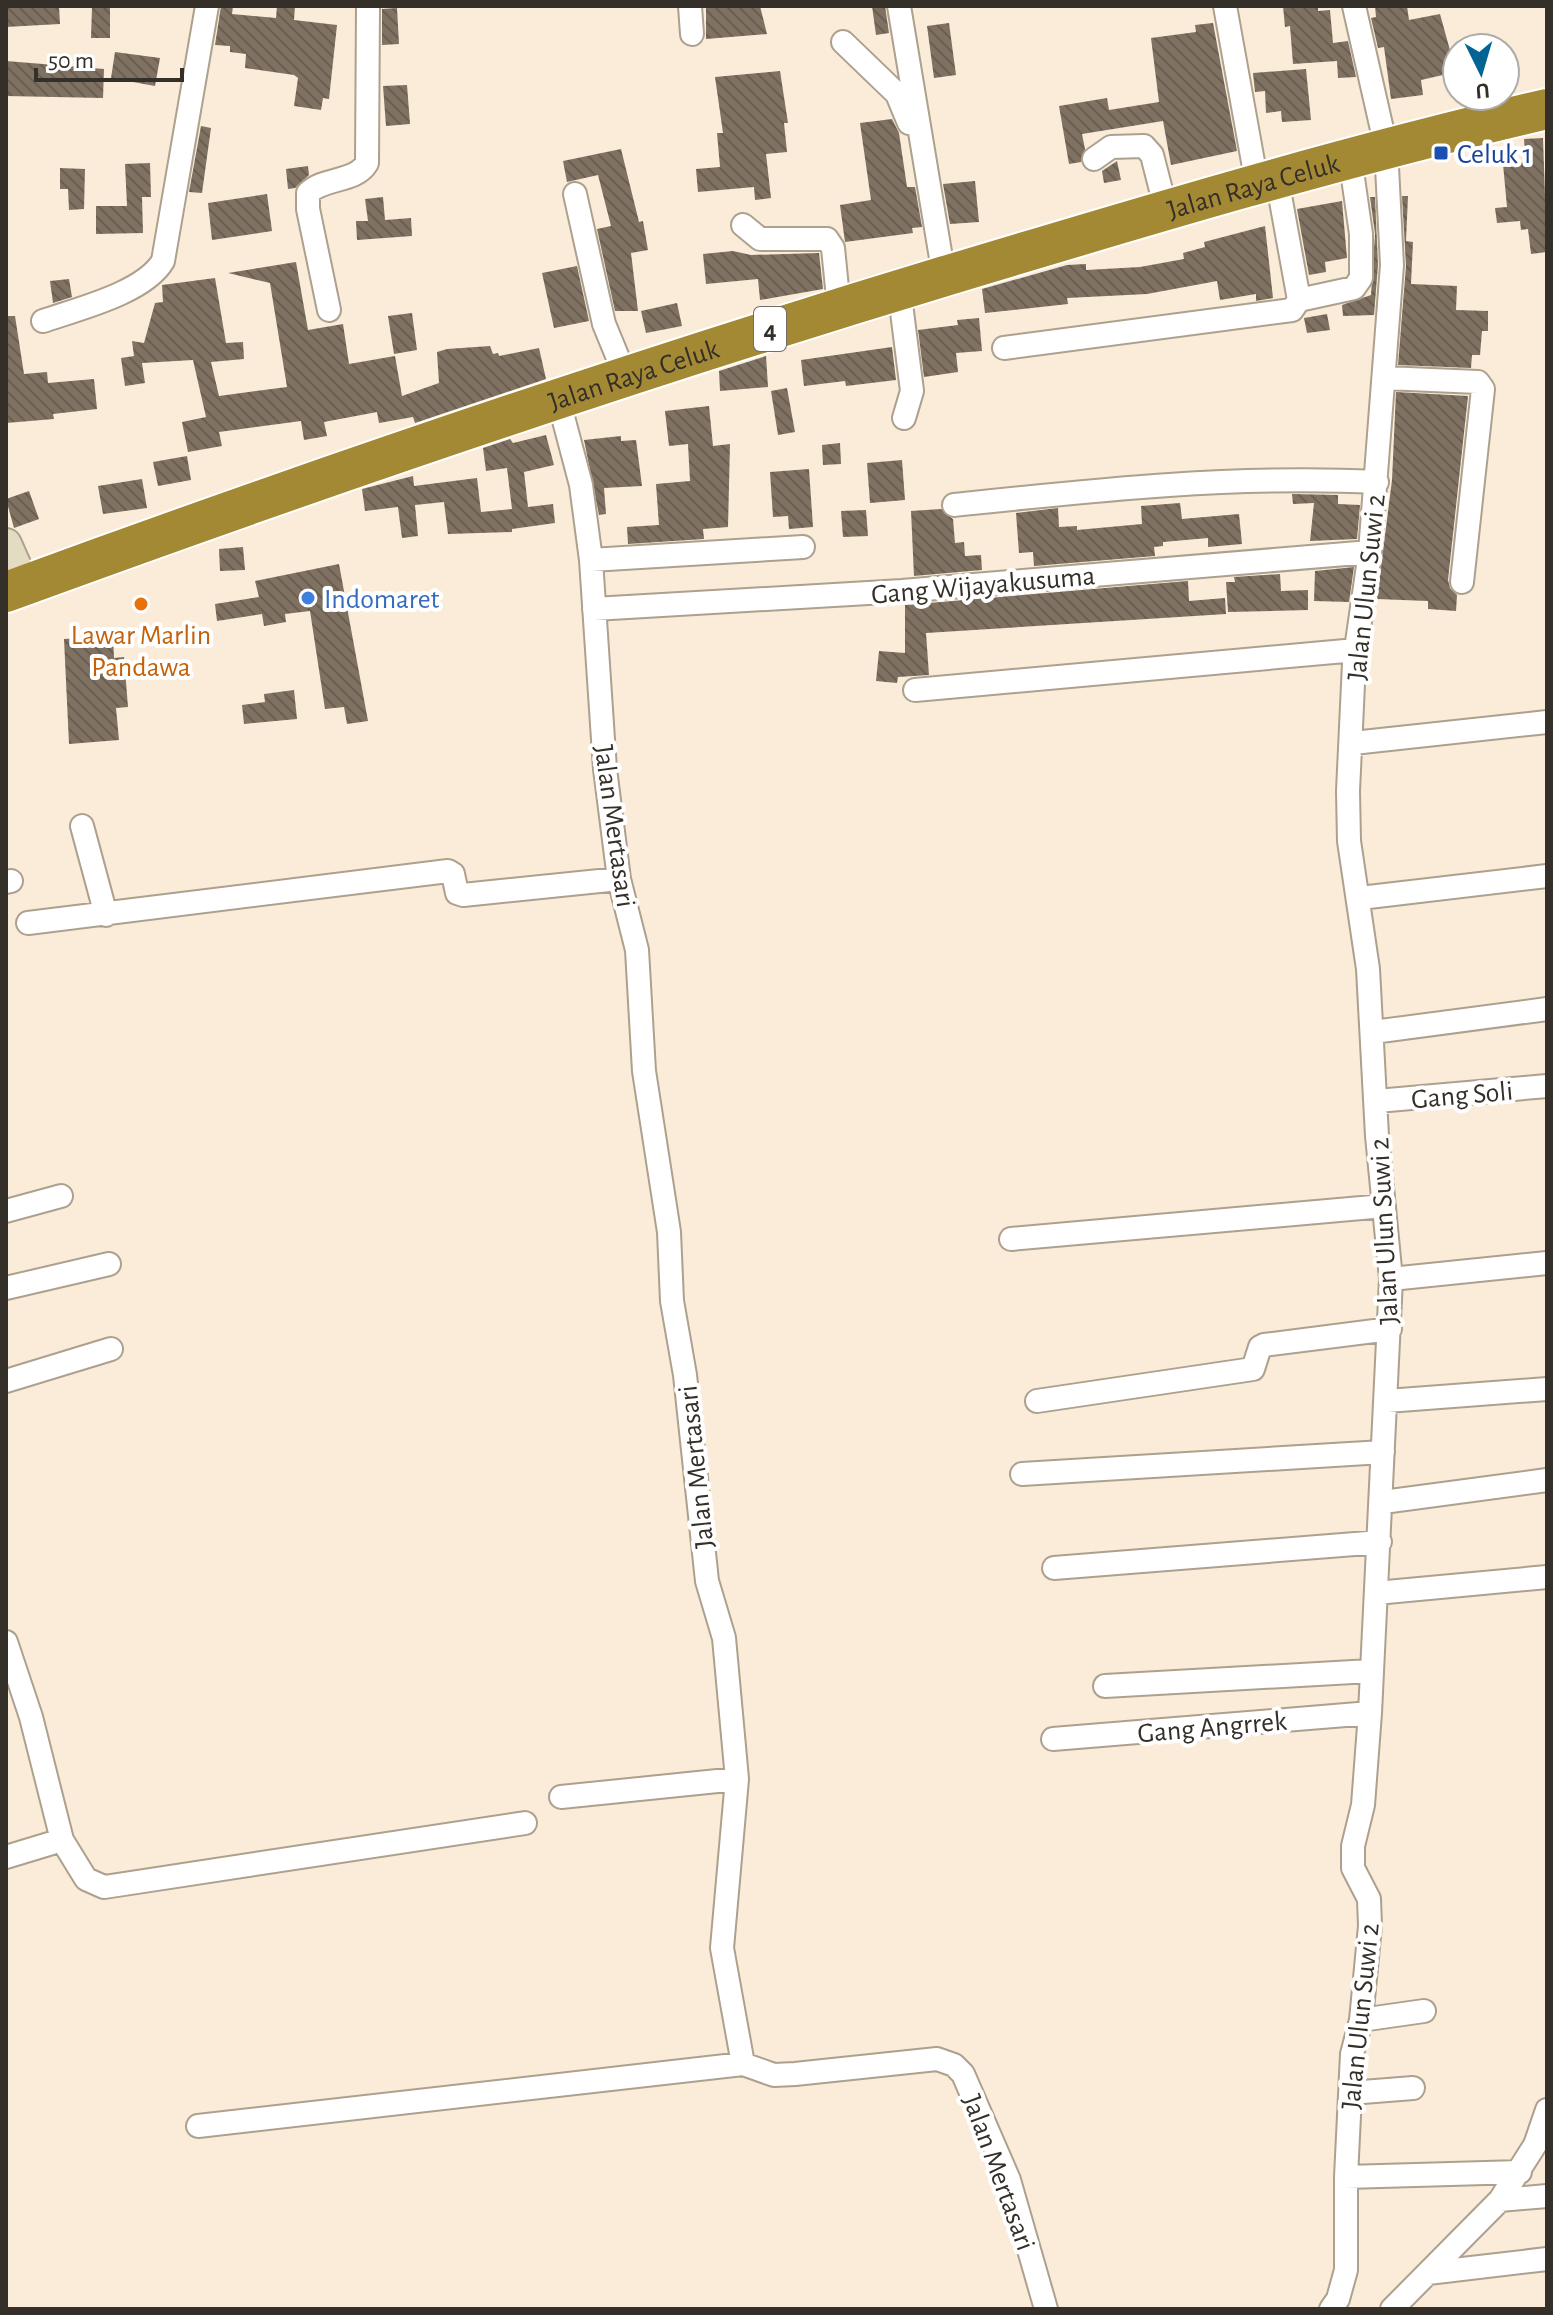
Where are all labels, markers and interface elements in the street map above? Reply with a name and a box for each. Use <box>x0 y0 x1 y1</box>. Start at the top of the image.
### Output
scale bar <box>36 32 182 82</box>
north arrow <box>1441 32 1521 112</box>
text: 50 m <box>48 49 94 73</box>
text: U <box>1475 79 1491 102</box>
place label: Celuk 1 <box>1457 141 1532 169</box>
marker: Celuk 1 <box>1432 144 1450 162</box>
street label: Jalan Raya Celuk <box>1164 150 1343 225</box>
road number: 4 <box>754 307 786 351</box>
street label: Jalan Raya Celuk <box>545 335 723 417</box>
street label: Jalan Ulun Suwi 2 <box>1343 493 1391 682</box>
street label: Gang Wijayakusuma <box>870 562 1096 610</box>
place label: Indomaret <box>324 586 440 614</box>
marker: Indomaret <box>299 589 317 607</box>
marker: Lawar Marlin Pandawa <box>132 595 150 613</box>
place label: Lawar Marlin Pandawa <box>71 622 211 682</box>
street label: Jalan Mertasari <box>589 743 639 909</box>
street label: Gang Soli <box>1410 1078 1514 1114</box>
street label: Jalan Ulun Suwi 2 <box>1366 1137 1404 1325</box>
street label: Jalan Mertasari <box>675 1384 719 1550</box>
street label: Gang Angrrek <box>1136 1708 1288 1748</box>
street label: Jalan Ulun Suwi 2 <box>1337 1922 1385 2111</box>
street label: Jalan Mertasari <box>957 2091 1039 2254</box>

